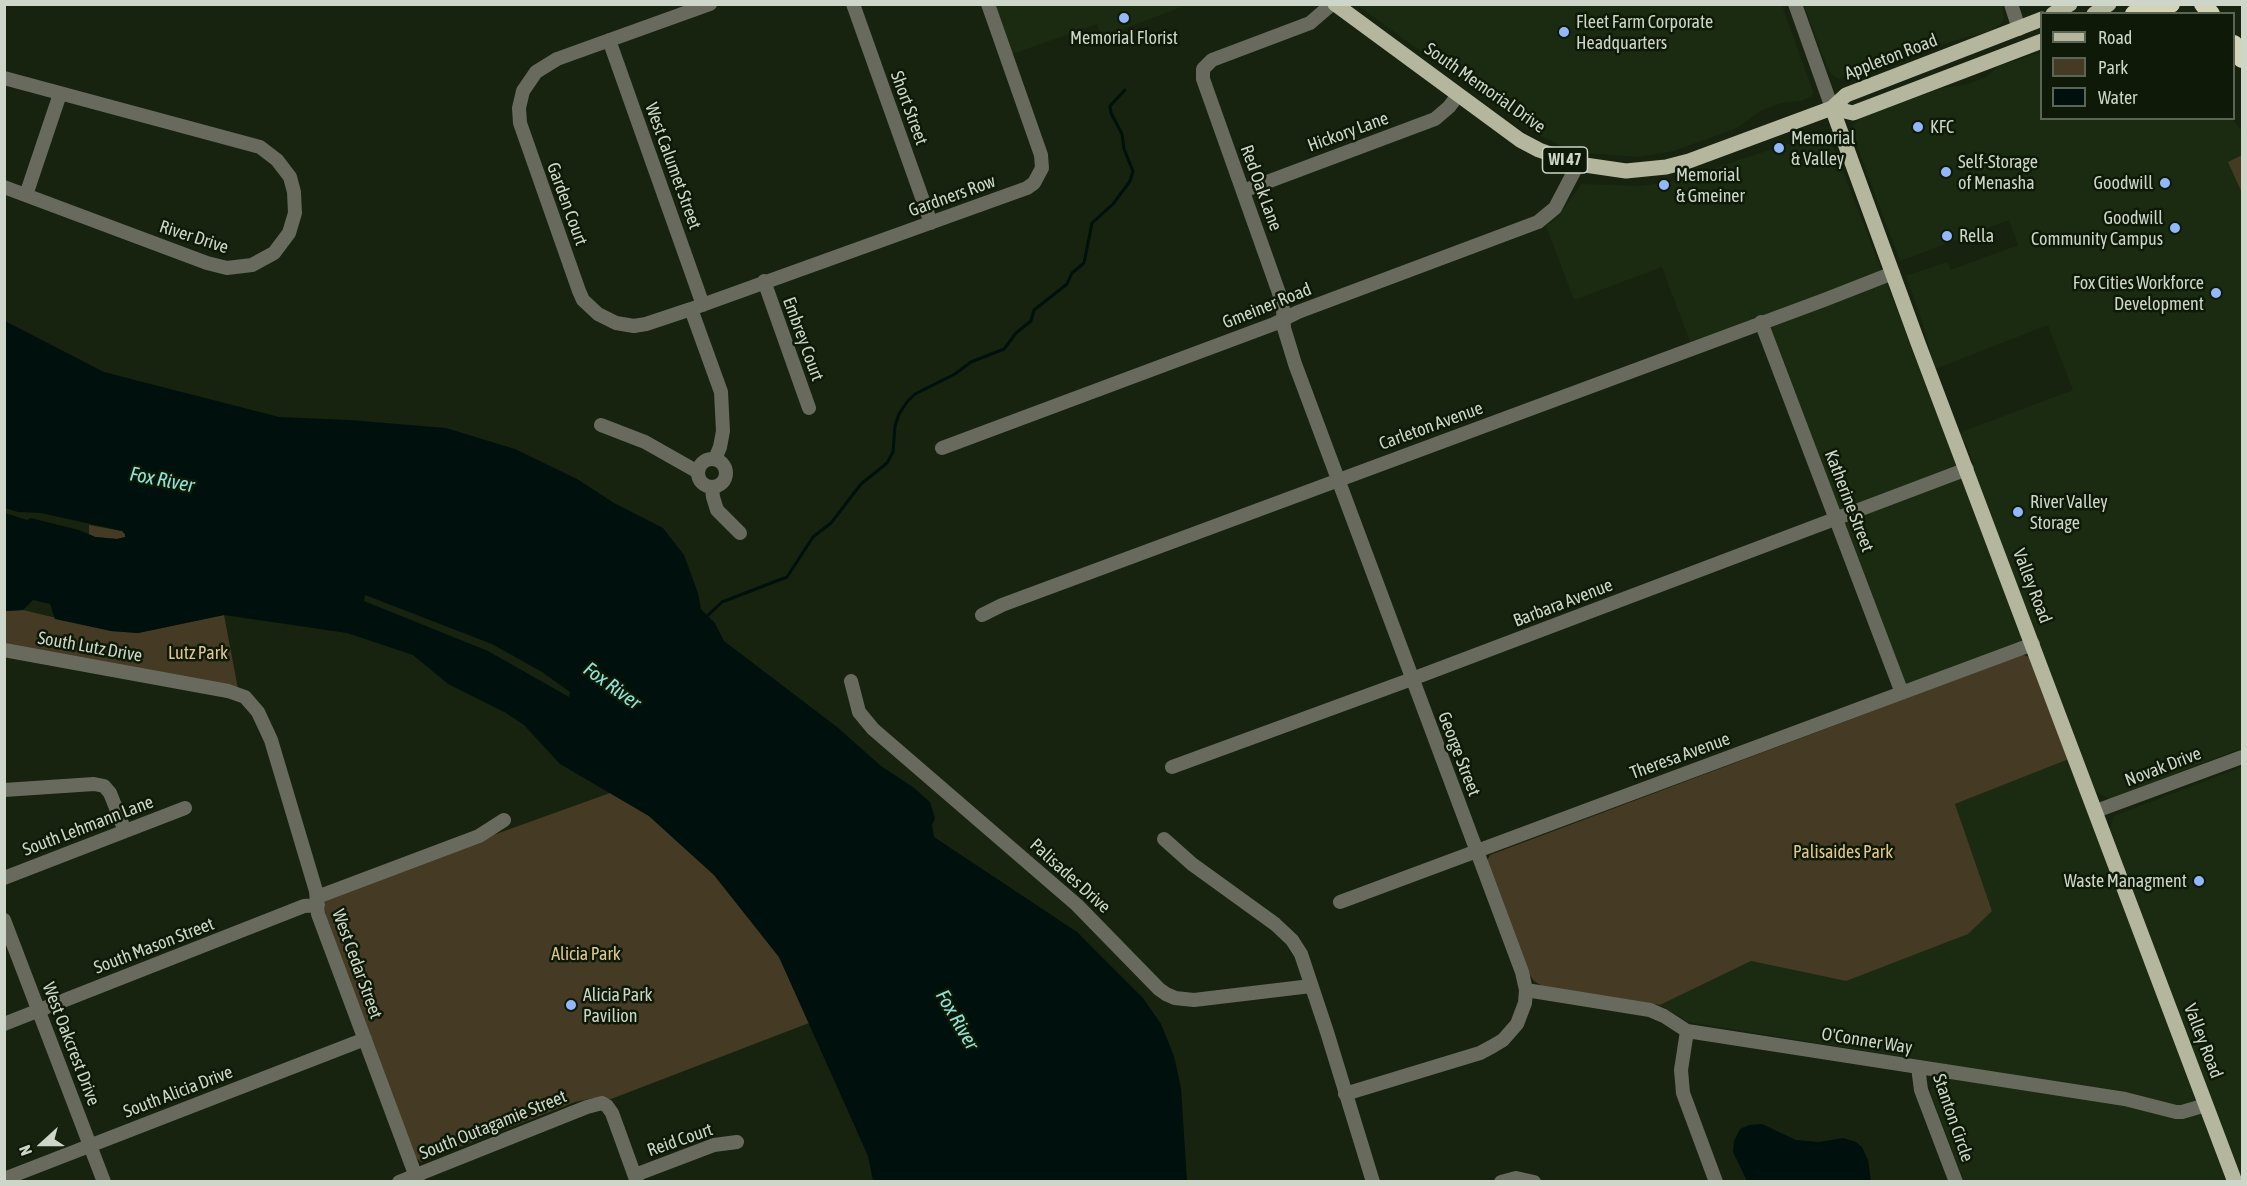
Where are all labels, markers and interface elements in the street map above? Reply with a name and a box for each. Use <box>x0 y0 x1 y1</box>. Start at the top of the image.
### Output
marker: Memorial Florist <box>1117 11 1131 25</box>
place label: Fleet Farm Corporate Headquarters <box>1576 11 1713 54</box>
legend <box>2040 12 2235 120</box>
marker: Fleet Farm Corporate Headquarters <box>1557 25 1571 39</box>
place label: Memorial Florist <box>1070 27 1178 49</box>
text: Road <box>2098 27 2132 48</box>
street label: Appleton Road <box>1842 29 1940 85</box>
street label: South Memorial Drive <box>1420 38 1550 138</box>
text: Park <box>2098 57 2128 78</box>
street label: Short Street <box>886 68 932 148</box>
text: Water <box>2098 87 2137 108</box>
street label: West Calumet Street <box>640 100 706 232</box>
street label: Hickory Lane <box>1305 107 1391 157</box>
place label: KFC <box>1930 116 1954 138</box>
marker: KFC <box>1911 120 1925 134</box>
place label: Memorial & Valley <box>1791 127 1855 170</box>
marker: Memorial & Valley <box>1772 141 1786 155</box>
street label: Red Oak Lane <box>1236 142 1286 234</box>
road number: WI 47 <box>1542 147 1588 173</box>
place label: Self-Storage of Menasha <box>1958 151 2038 194</box>
street label: Garden Court <box>542 160 592 248</box>
place label: Memorial & Gmeiner <box>1676 164 1745 207</box>
marker: Self-Storage of Menasha <box>1939 165 1953 179</box>
street label: Gardners Row <box>906 170 998 222</box>
place label: Goodwill <box>2094 172 2153 194</box>
marker: Goodwill <box>2158 176 2172 190</box>
marker: Memorial & Gmeiner <box>1657 178 1671 192</box>
place label: Goodwill Community Campus <box>2031 207 2163 250</box>
street label: River Drive <box>157 216 231 258</box>
marker: Goodwill Community Campus <box>2168 221 2182 235</box>
place label: Rella <box>1959 225 1994 247</box>
marker: Rella <box>1940 229 1954 243</box>
place label: Fox Cities Workforce Development <box>2073 272 2204 314</box>
street label: Gmeiner Road <box>1219 278 1315 334</box>
marker: Fox Cities Workforce Development <box>2209 286 2223 300</box>
street label: Embrey Court <box>778 294 828 384</box>
street label: Carleton Avenue <box>1376 397 1486 455</box>
street label: Katherine Street <box>1820 447 1878 555</box>
water label: Fox River <box>128 462 196 498</box>
place label: River Valley Storage <box>2030 491 2108 534</box>
marker: River Valley Storage <box>2011 505 2025 519</box>
street label: Valley Road <box>2008 546 2056 626</box>
street label: Barbara Avenue <box>1510 574 1616 632</box>
street label: South Lutz Drive <box>36 627 144 667</box>
park label: Lutz Park <box>168 642 228 664</box>
water label: Fox River <box>579 657 645 715</box>
street label: George Street <box>1433 709 1485 799</box>
street label: Theresa Avenue <box>1627 728 1733 784</box>
street label: Novak Drive <box>2122 743 2204 791</box>
street label: South Lehmann Lane <box>19 791 157 861</box>
street label: Palisades Drive <box>1025 834 1115 918</box>
park label: Palisaides Park <box>1793 841 1893 863</box>
place label: Waste Managment <box>2064 870 2187 892</box>
marker: Waste Managment <box>2192 874 2206 888</box>
street label: West Cedar Street <box>327 906 387 1022</box>
street label: South Mason Street <box>91 913 217 979</box>
park label: Alicia Park <box>551 943 621 965</box>
street label: West Oakcrest Drive <box>38 979 104 1109</box>
place label: Alicia Park Pavilion <box>583 984 652 1026</box>
water label: Fox River <box>930 986 984 1054</box>
marker: Alicia Park Pavilion <box>564 998 578 1012</box>
street label: Valley Road <box>2179 1001 2227 1081</box>
street label: O'Conner Way <box>1820 1023 1914 1059</box>
street label: South Alicia Drive <box>120 1061 236 1123</box>
street label: Stanton Circle <box>1928 1071 1978 1165</box>
street label: South Outagamie Street <box>416 1086 570 1164</box>
north arrow <box>12 1114 72 1174</box>
street label: Reid Court <box>644 1119 716 1161</box>
text: N <box>15 1143 35 1158</box>

